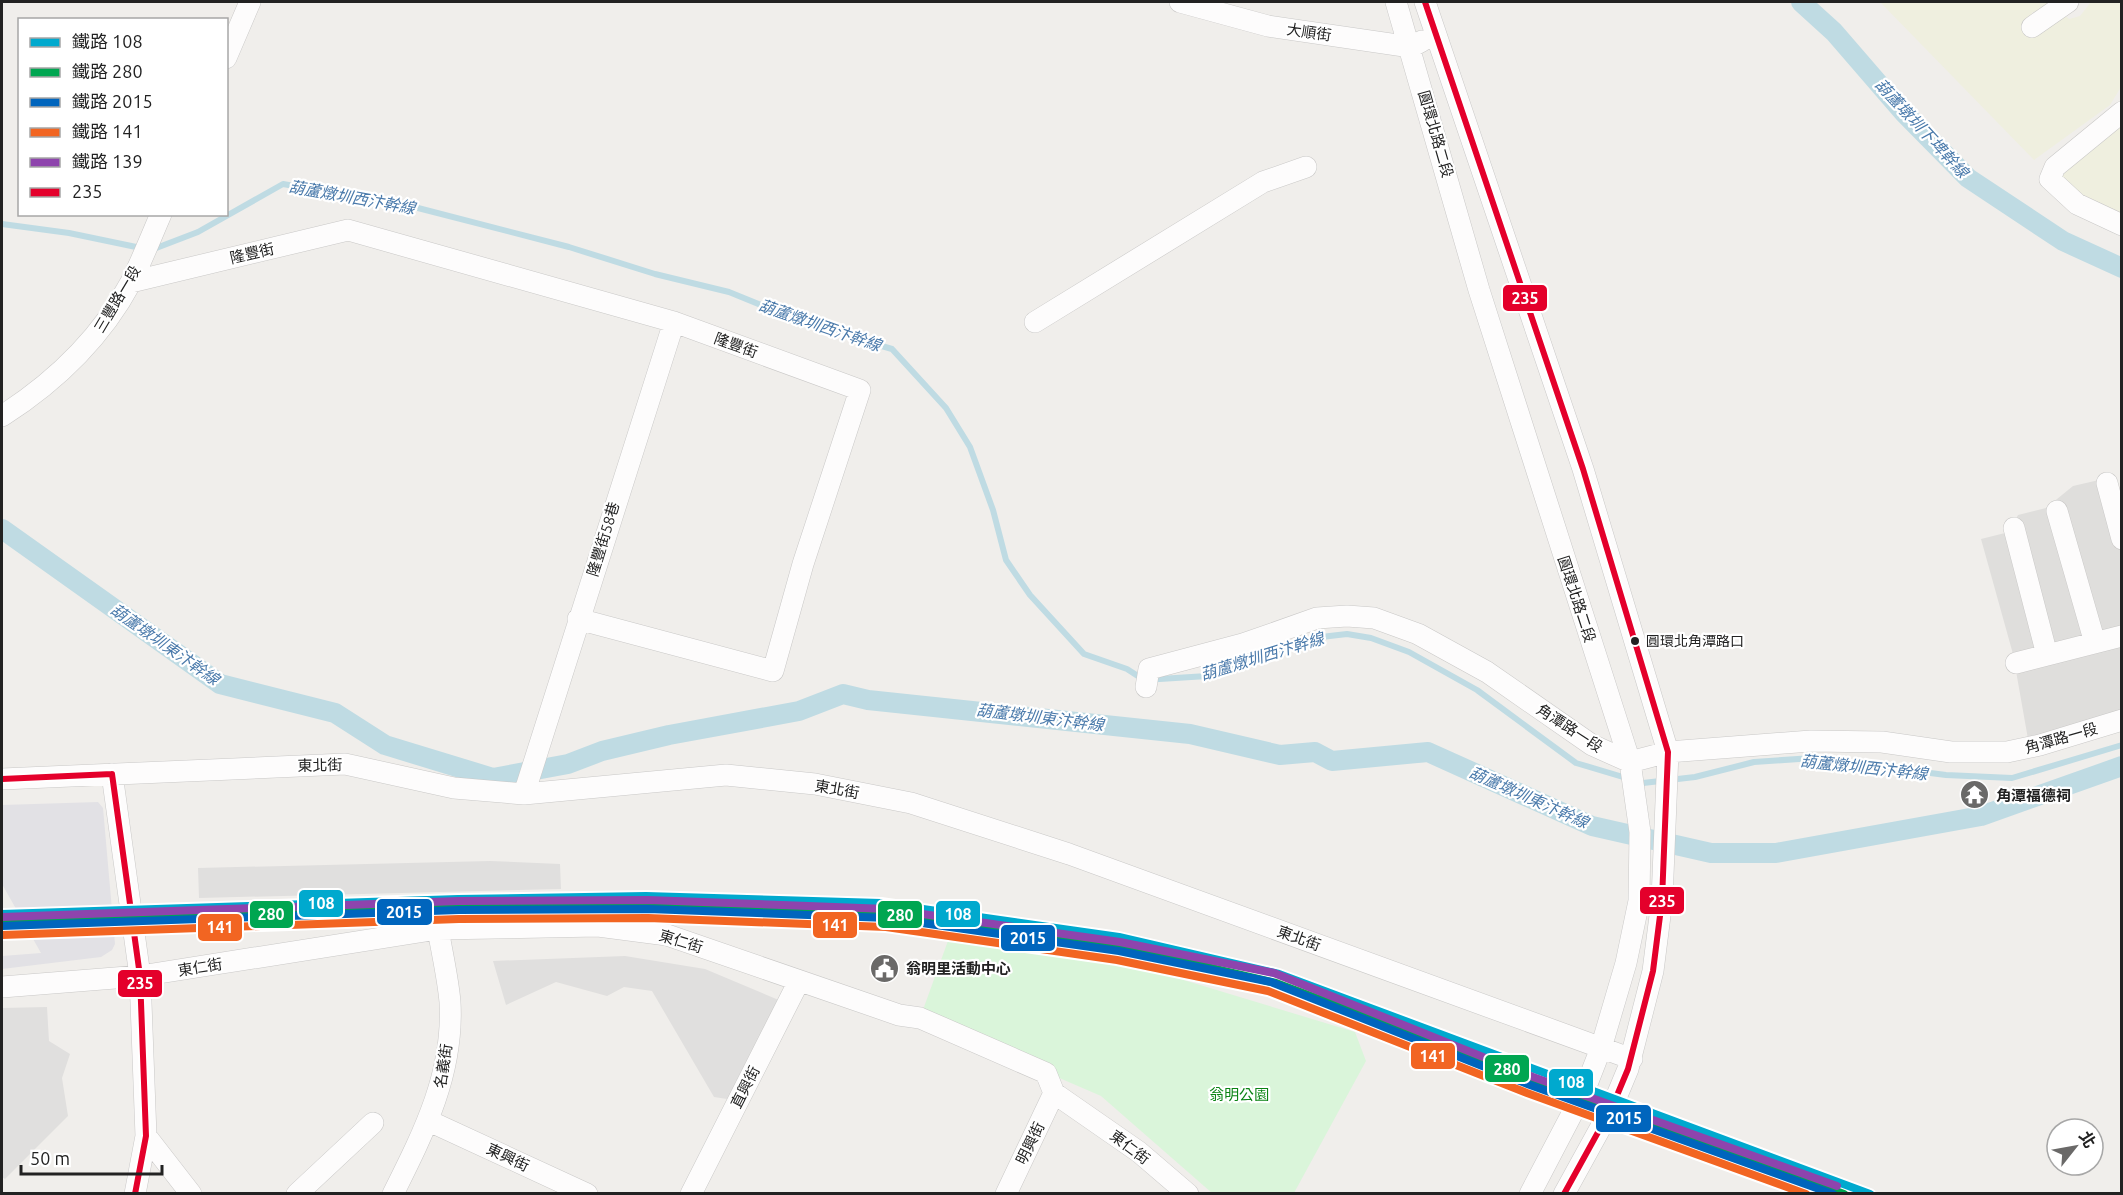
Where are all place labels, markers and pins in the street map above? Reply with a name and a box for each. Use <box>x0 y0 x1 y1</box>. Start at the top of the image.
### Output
place label: 圓環北角潭路口 <box>1646 633 1744 649</box>
marker: 圓環北角潭路口 <box>1629 635 1641 647</box>
temple icon: 角潭福德祠 <box>1959 779 1991 811</box>
place label: 角潭福德祠 <box>1996 787 2071 804</box>
public building icon: 翁明里活動中心 <box>869 952 901 984</box>
place label: 翁明里活動中心 <box>906 960 1011 977</box>

